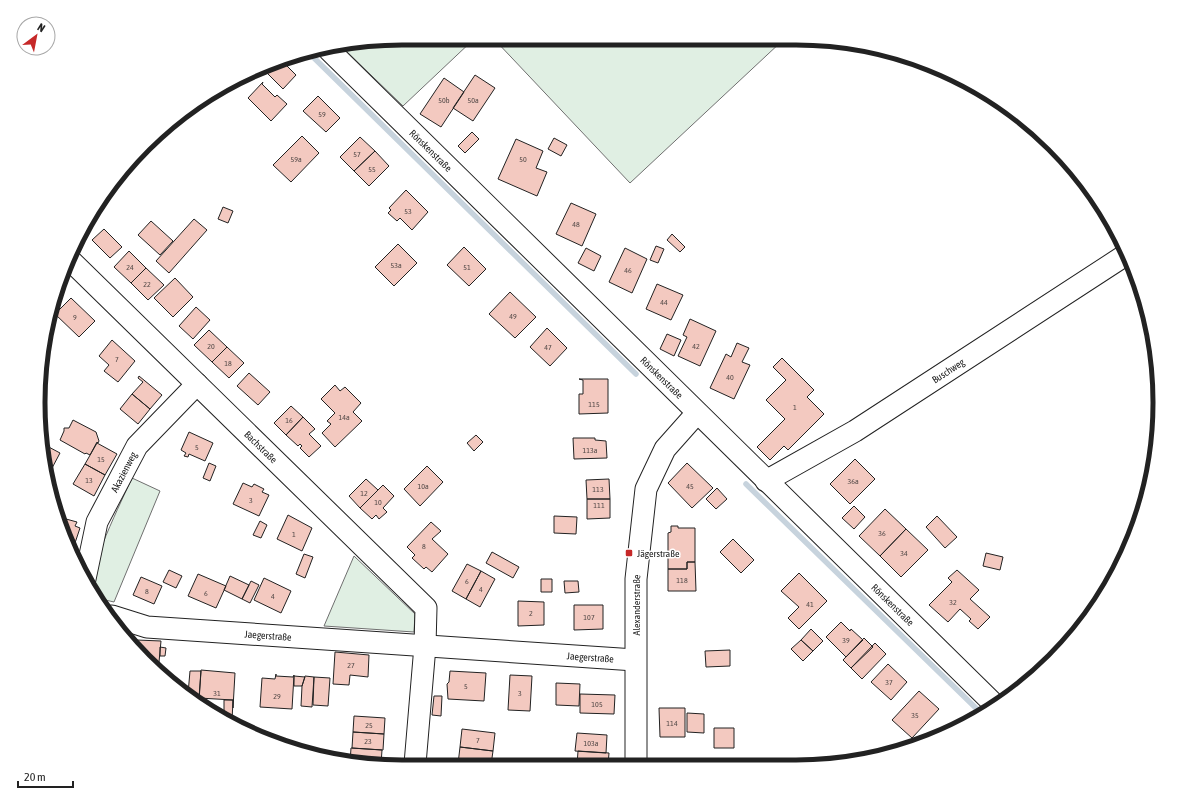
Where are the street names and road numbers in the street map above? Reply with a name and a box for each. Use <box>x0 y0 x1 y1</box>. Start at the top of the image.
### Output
street label: Rönskenstraße <box>408 127 455 174</box>
street label: Rönskenstraße <box>639 354 686 401</box>
street label: Buschweg <box>930 356 967 385</box>
street label: Bachstraße <box>243 428 280 465</box>
street label: Akazienweg <box>108 449 139 494</box>
street label: Alexanderstraße <box>631 574 642 635</box>
street label: Rönskenstraße <box>870 582 917 628</box>
street label: Jaegerstraße <box>244 628 292 642</box>
street label: Jaegerstraße <box>566 650 615 664</box>

